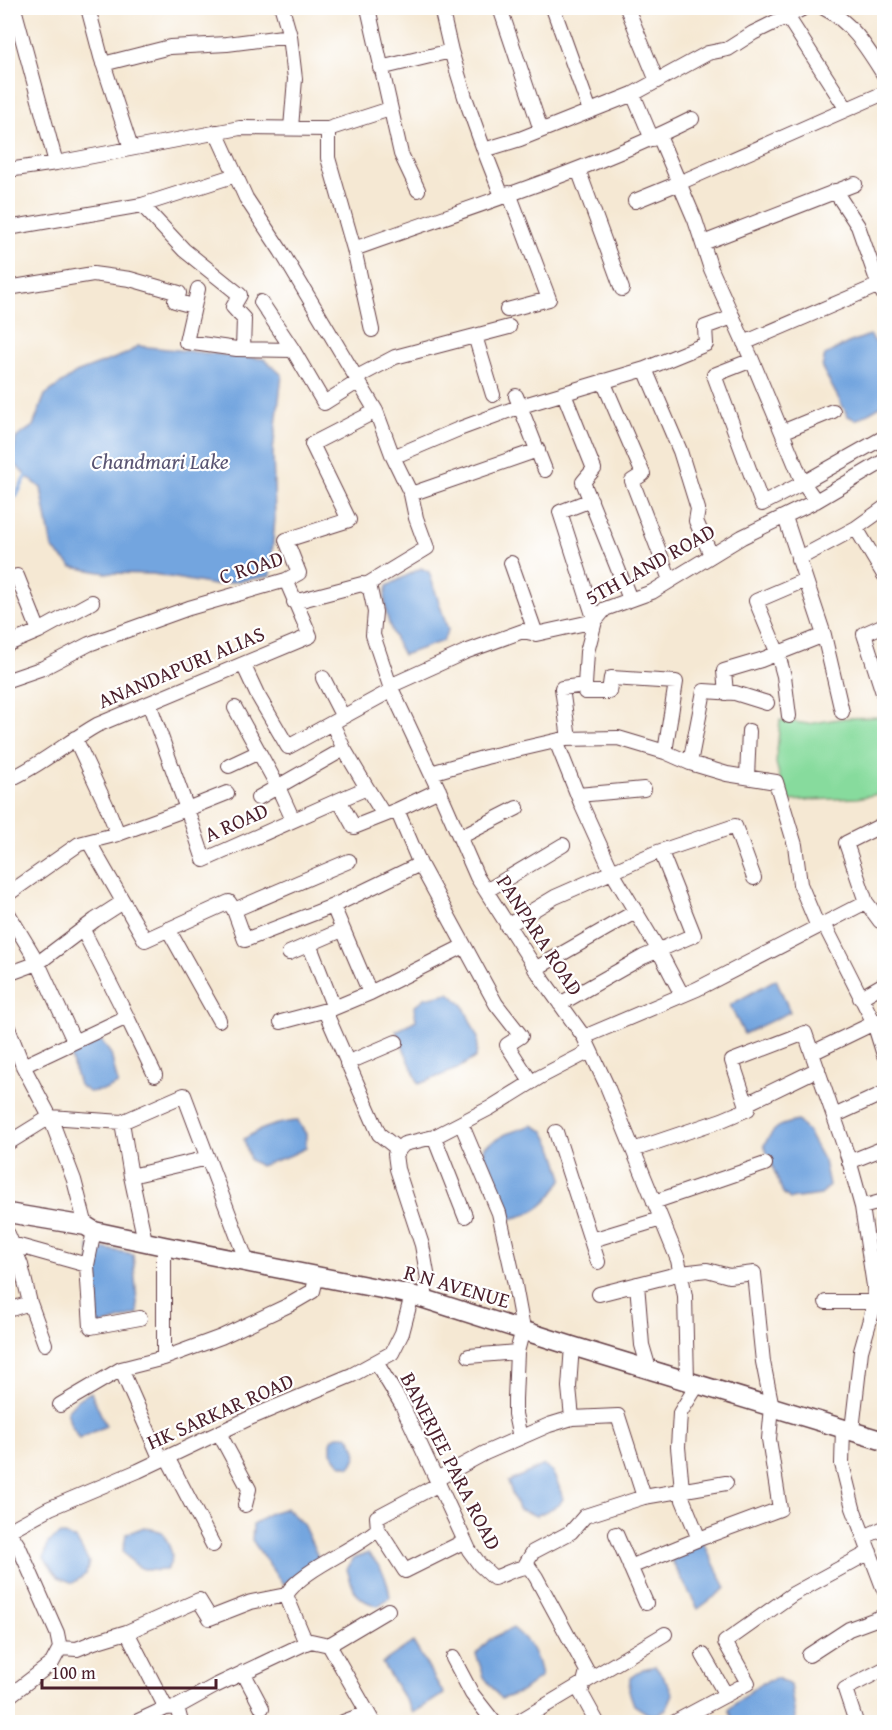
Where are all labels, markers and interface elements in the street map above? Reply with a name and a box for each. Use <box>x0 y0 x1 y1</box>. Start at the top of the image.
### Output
water label: Chandmari Lake <box>91 445 229 477</box>
street label: 5TH LAND ROAD <box>579 515 721 613</box>
street label: C ROAD <box>215 542 287 592</box>
street label: ANANDAPURI ALIAS <box>93 618 269 716</box>
street label: A ROAD <box>199 794 273 850</box>
street label: PANPARA ROAD <box>489 868 591 1002</box>
street label: R N AVENUE <box>400 1256 514 1316</box>
street label: HK SARKAR ROAD <box>142 1365 298 1457</box>
street label: BANERJEE PARA ROAD <box>393 1367 509 1555</box>
scale bar <box>42 1652 216 1690</box>
text: 100 m <box>51 1659 96 1686</box>

